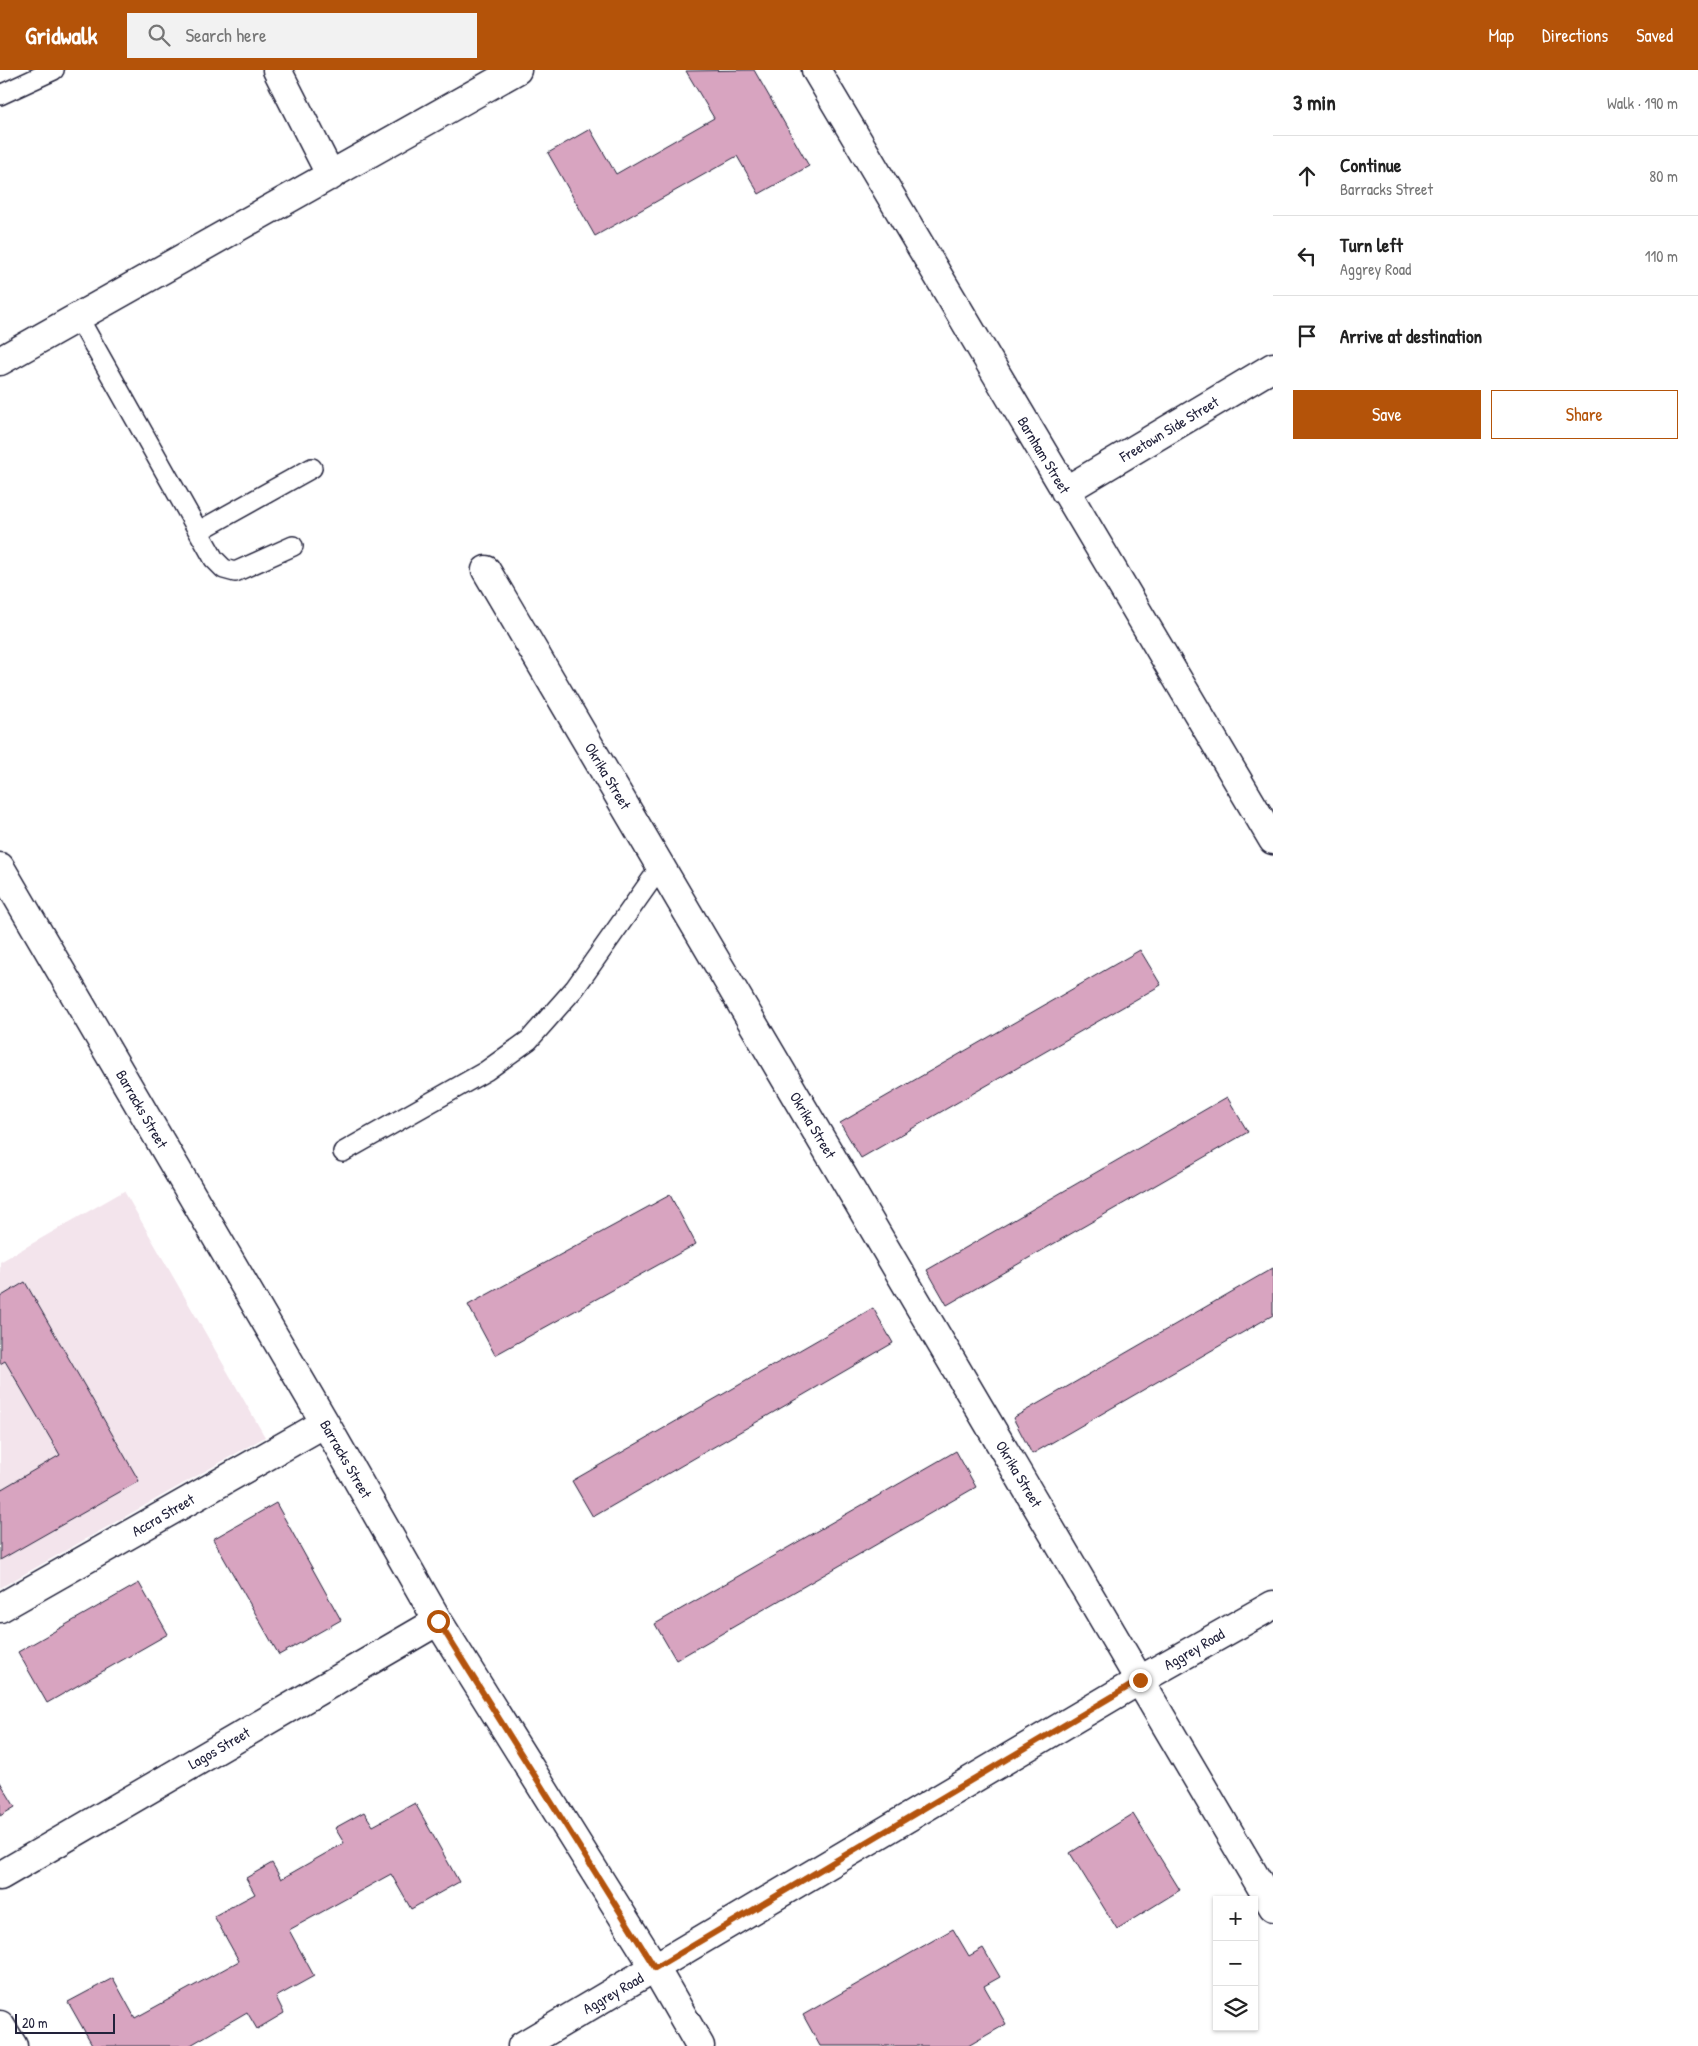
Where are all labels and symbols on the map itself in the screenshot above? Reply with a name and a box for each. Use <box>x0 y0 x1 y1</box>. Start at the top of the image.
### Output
street label: Freetown Side Street <box>1115 391 1223 467</box>
street label: Barnham Street <box>1013 412 1076 498</box>
street label: Okrika Street <box>580 739 637 814</box>
street label: Barracks Street <box>111 1066 173 1153</box>
street label: Okrika Street <box>785 1088 842 1163</box>
street label: Barracks Street <box>315 1416 377 1503</box>
street label: Okrika Street <box>991 1437 1048 1512</box>
street label: Accra Street <box>128 1488 199 1541</box>
route start <box>427 1610 450 1633</box>
street label: Aggrey Road <box>1160 1623 1228 1675</box>
route end <box>1129 1669 1152 1692</box>
street label: Lagos Street <box>184 1721 255 1774</box>
street label: Aggrey Road <box>579 1967 647 2019</box>
scale bar <box>15 2011 115 2034</box>

